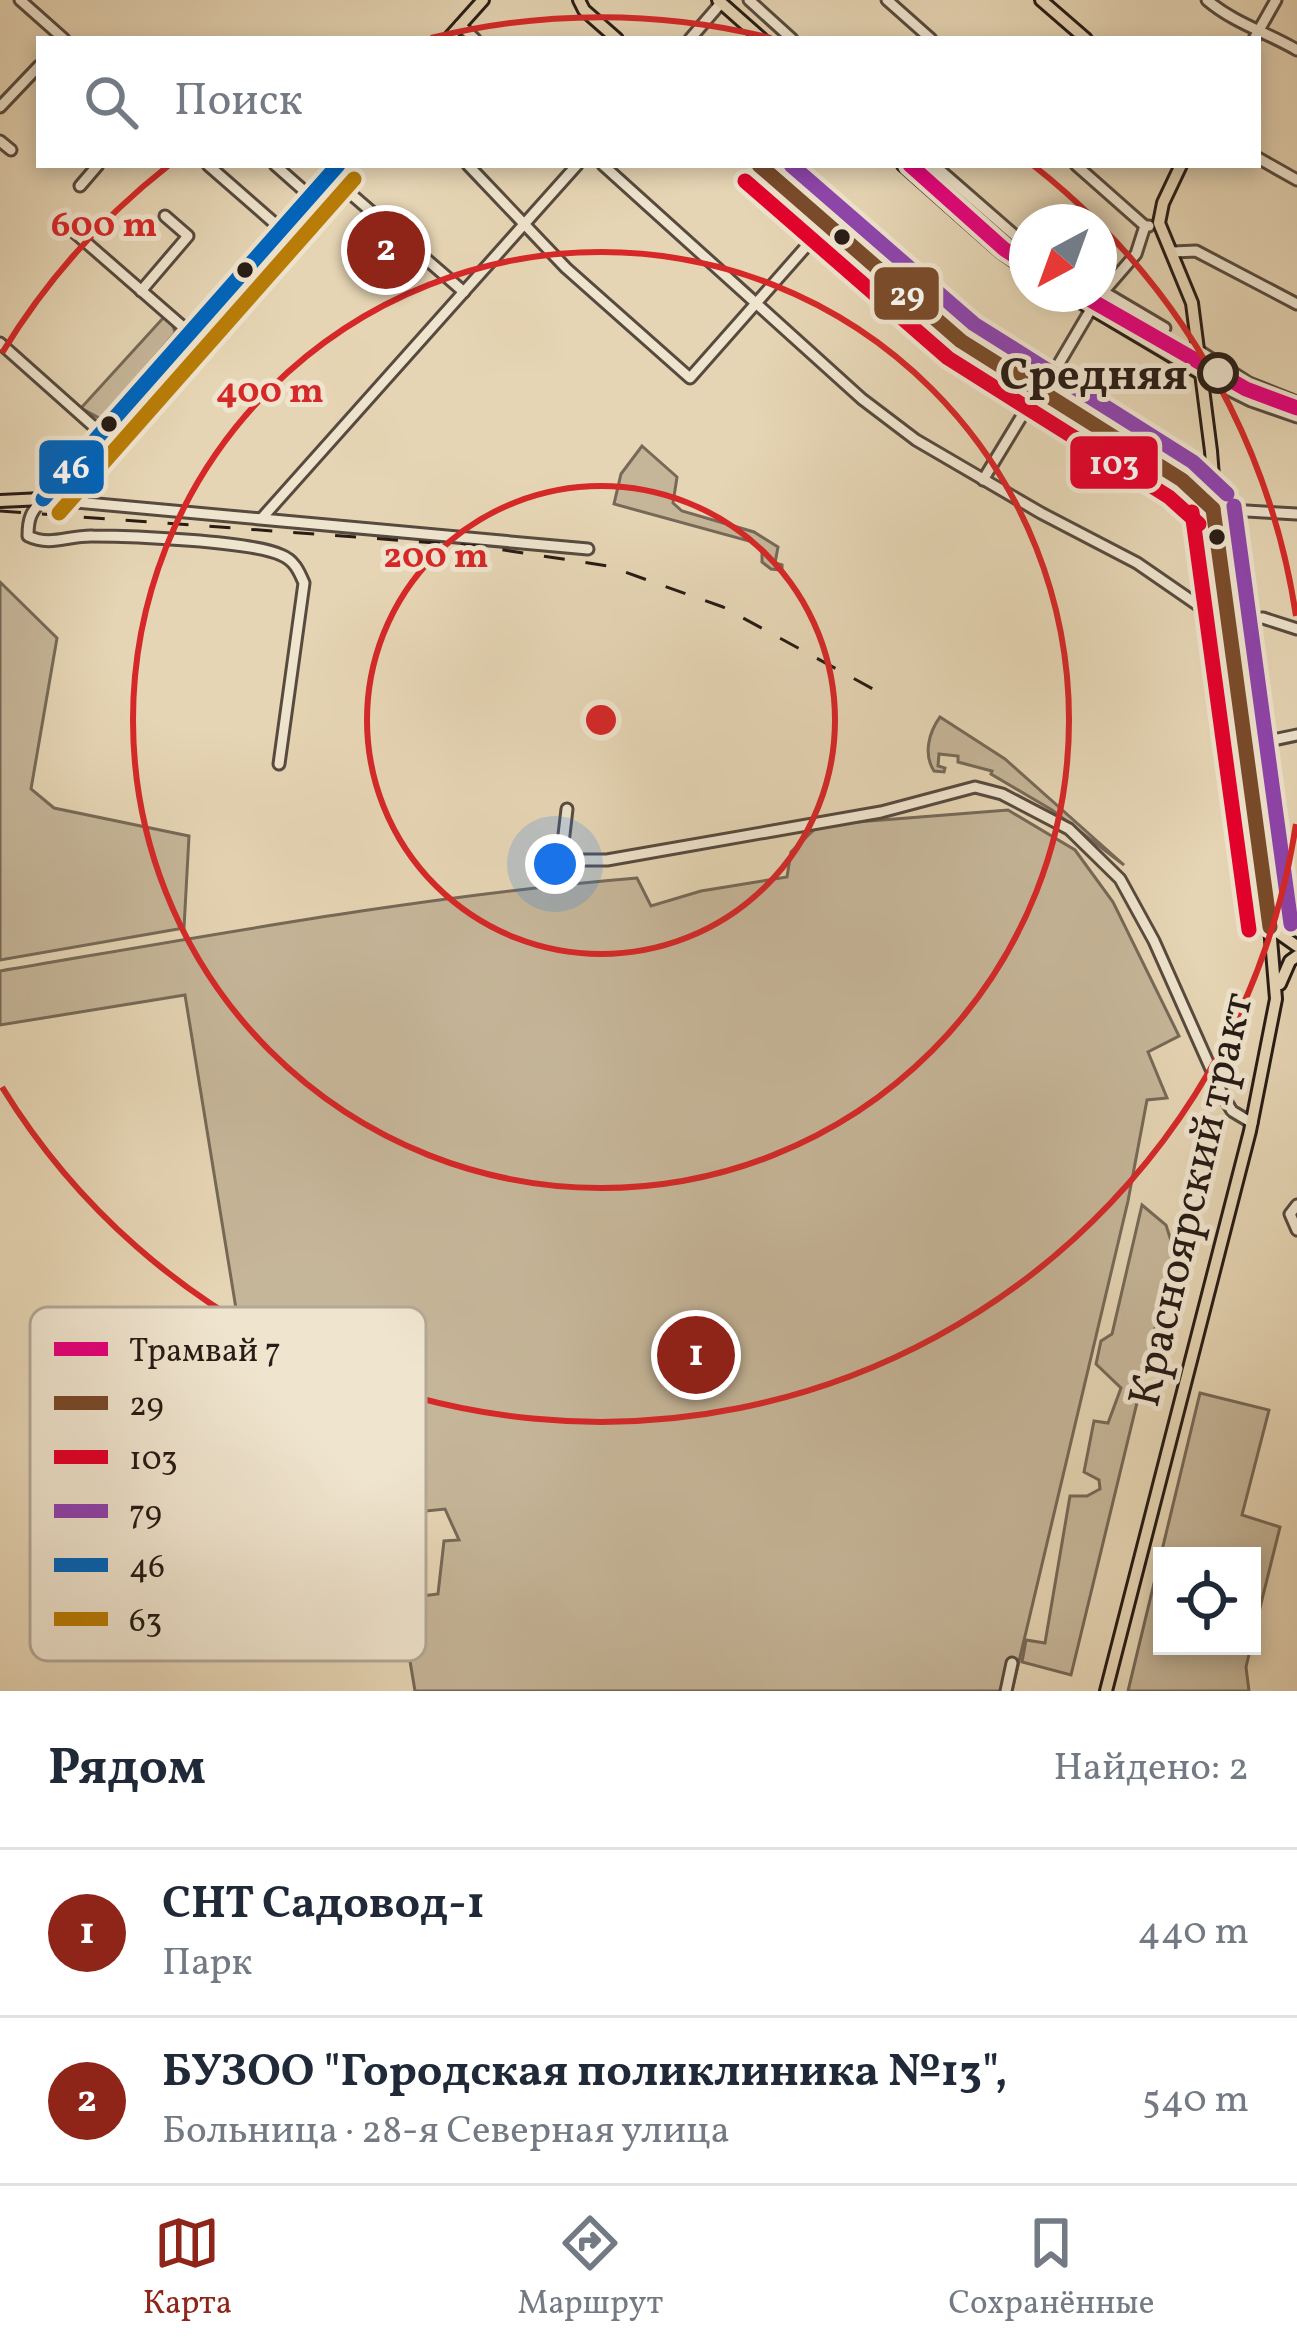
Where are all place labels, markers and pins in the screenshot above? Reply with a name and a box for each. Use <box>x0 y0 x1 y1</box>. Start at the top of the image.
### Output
pin: 2 <box>347 205 425 295</box>
unlabelled marker <box>831 226 853 248</box>
unlabelled marker <box>234 259 256 281</box>
place label: Средняя <box>999 346 1188 409</box>
marker: Средняя <box>1199 354 1237 392</box>
unlabelled marker <box>98 413 120 435</box>
unlabelled marker <box>1206 526 1228 548</box>
centre of rings <box>580 699 622 741</box>
pin: 1 <box>657 1310 735 1400</box>

